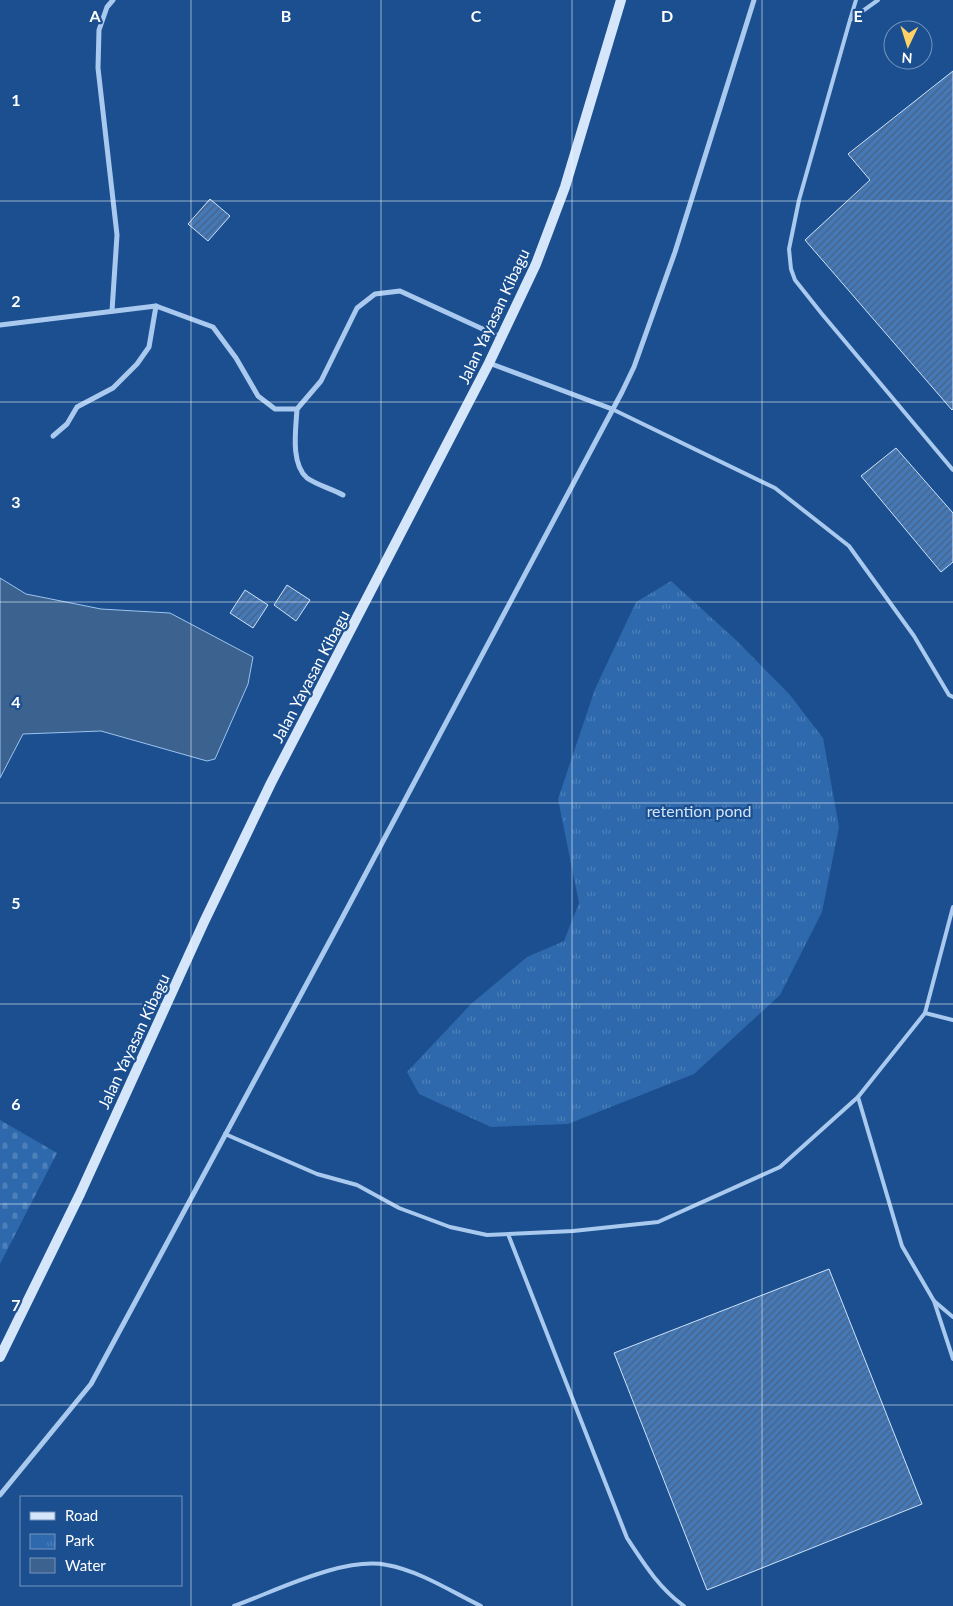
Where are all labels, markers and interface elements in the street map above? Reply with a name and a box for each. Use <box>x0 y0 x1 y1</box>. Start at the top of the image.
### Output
text: A <box>88 6 101 25</box>
text: B <box>281 6 291 25</box>
text: C <box>471 6 482 25</box>
text: D <box>661 6 673 25</box>
text: E <box>853 6 863 25</box>
north arrow <box>883 20 933 70</box>
text: N <box>901 50 913 67</box>
text: 1 <box>11 90 21 109</box>
street label: Jalan Yayasan Kibagu <box>453 245 533 387</box>
text: 2 <box>11 291 21 310</box>
text: 3 <box>11 492 21 511</box>
street label: Jalan Yayasan Kibagu <box>267 607 353 745</box>
text: 4 <box>11 692 21 711</box>
park label: retention pond <box>647 801 751 820</box>
text: 5 <box>11 893 21 912</box>
street label: Jalan Yayasan Kibagu <box>93 970 173 1112</box>
text: 6 <box>11 1094 21 1113</box>
text: 7 <box>11 1295 21 1314</box>
legend <box>20 1496 182 1586</box>
text: Road <box>65 1506 98 1524</box>
text: Park <box>65 1531 95 1549</box>
text: Water <box>65 1556 106 1574</box>

